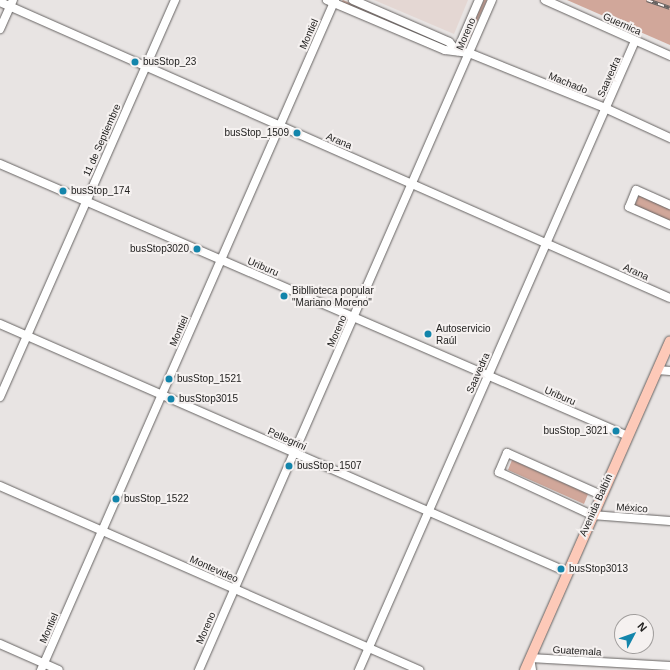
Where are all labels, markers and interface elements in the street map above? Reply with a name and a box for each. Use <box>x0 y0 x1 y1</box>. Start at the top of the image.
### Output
street label: Guernica <box>601 10 643 38</box>
street label: Moreno <box>454 16 478 52</box>
street label: Montiel <box>297 17 321 51</box>
street label: Saavedra <box>595 55 623 99</box>
place label: busStop_23 <box>143 56 196 68</box>
marker: busStop_23 <box>130 57 140 67</box>
street label: Machado <box>547 70 589 96</box>
street label: 11 de Septiembre <box>81 102 123 178</box>
place label: busStop_1509 <box>224 127 289 139</box>
marker: busStop_1509 <box>292 128 302 138</box>
street label: Arana <box>324 130 354 152</box>
place label: busStop_174 <box>71 185 130 197</box>
marker: busStop_174 <box>58 186 68 196</box>
place label: busStop3020 <box>130 243 189 255</box>
marker: busStop3020 <box>192 244 202 254</box>
street label: Uriburu <box>246 255 280 279</box>
street label: Arana <box>621 261 651 283</box>
place label: Bibllioteca popular "Mariano Moreno" <box>292 284 374 308</box>
marker: Bibllioteca popular "Mariano Moreno" <box>279 291 289 301</box>
street label: Moreno <box>325 313 349 349</box>
street label: Montiel <box>167 314 191 348</box>
place label: Autoservicio Raúl <box>436 322 490 346</box>
marker: Autoservicio Raúl <box>423 329 433 339</box>
street label: Saavedra <box>464 351 492 395</box>
place label: busStop_1521 <box>177 373 242 385</box>
marker: busStop_1521 <box>164 374 174 384</box>
street label: Uriburu <box>543 384 577 408</box>
place label: busStop3015 <box>179 393 238 405</box>
marker: busStop3015 <box>166 394 176 404</box>
street label: Pellegrini <box>266 425 308 453</box>
place label: busStop_3021 <box>543 425 608 437</box>
marker: busStop_3021 <box>611 426 621 436</box>
place label: busStop_1507 <box>297 460 362 472</box>
marker: busStop_1507 <box>284 461 294 471</box>
street label: Avenida Balbín <box>577 472 615 538</box>
place label: busStop_1522 <box>124 493 189 505</box>
marker: busStop_1522 <box>111 494 121 504</box>
street label: México <box>616 501 648 515</box>
street label: Montevideo <box>188 553 240 585</box>
place label: busStop3013 <box>569 563 628 575</box>
marker: busStop3013 <box>556 564 566 574</box>
street label: Moreno <box>194 610 218 646</box>
street label: Montiel <box>37 611 61 645</box>
north arrow <box>614 614 654 654</box>
text: N <box>635 620 649 634</box>
street label: Guatemala <box>552 644 602 658</box>

